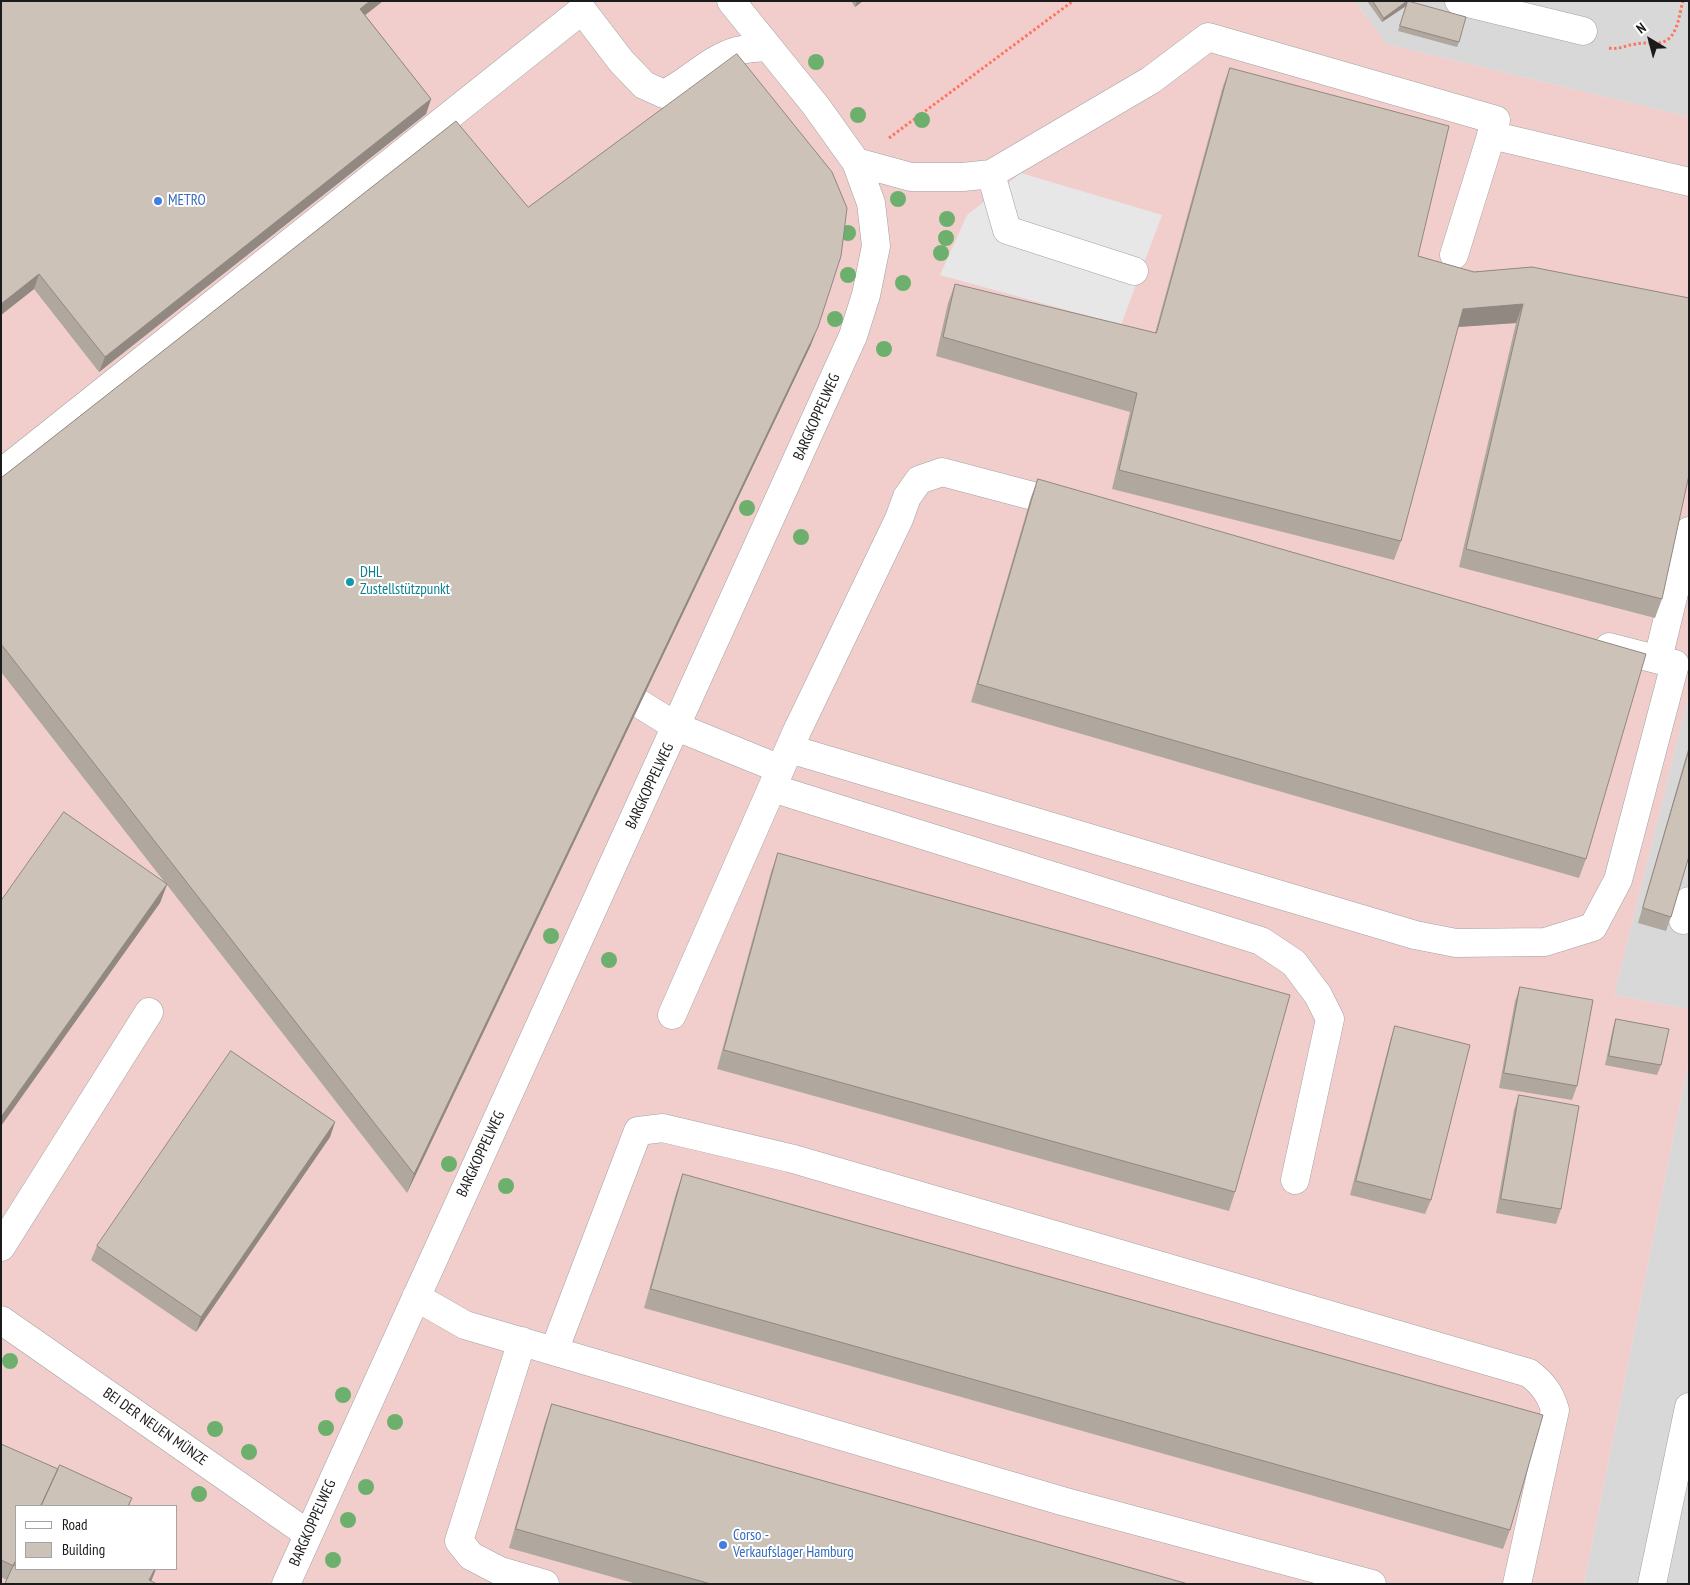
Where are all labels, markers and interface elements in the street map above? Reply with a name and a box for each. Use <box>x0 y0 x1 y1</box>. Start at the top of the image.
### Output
north arrow <box>1625 15 1675 65</box>
text: N <box>1633 19 1649 37</box>
place label: METRO <box>168 192 206 210</box>
marker: METRO <box>152 195 164 207</box>
street label: BARGKOPPELWEG <box>790 371 844 463</box>
place label: DHL Zustellstützpunkt <box>360 564 450 599</box>
marker: DHL Zustellstützpunkt <box>344 576 356 588</box>
street label: BARGKOPPELWEG <box>622 740 678 832</box>
street label: BARGKOPPELWEG <box>453 1108 509 1200</box>
street label: BEI DER NEUEN MÜNZE <box>99 1384 211 1470</box>
street label: BARGKOPPELWEG <box>286 1477 340 1569</box>
legend <box>15 1505 178 1570</box>
text: Road <box>62 1515 88 1534</box>
place label: Corso - Verkaufslager Hamburg <box>733 1527 854 1562</box>
marker: Corso - Verkaufslager Hamburg <box>717 1539 729 1551</box>
text: Building <box>62 1540 105 1559</box>

